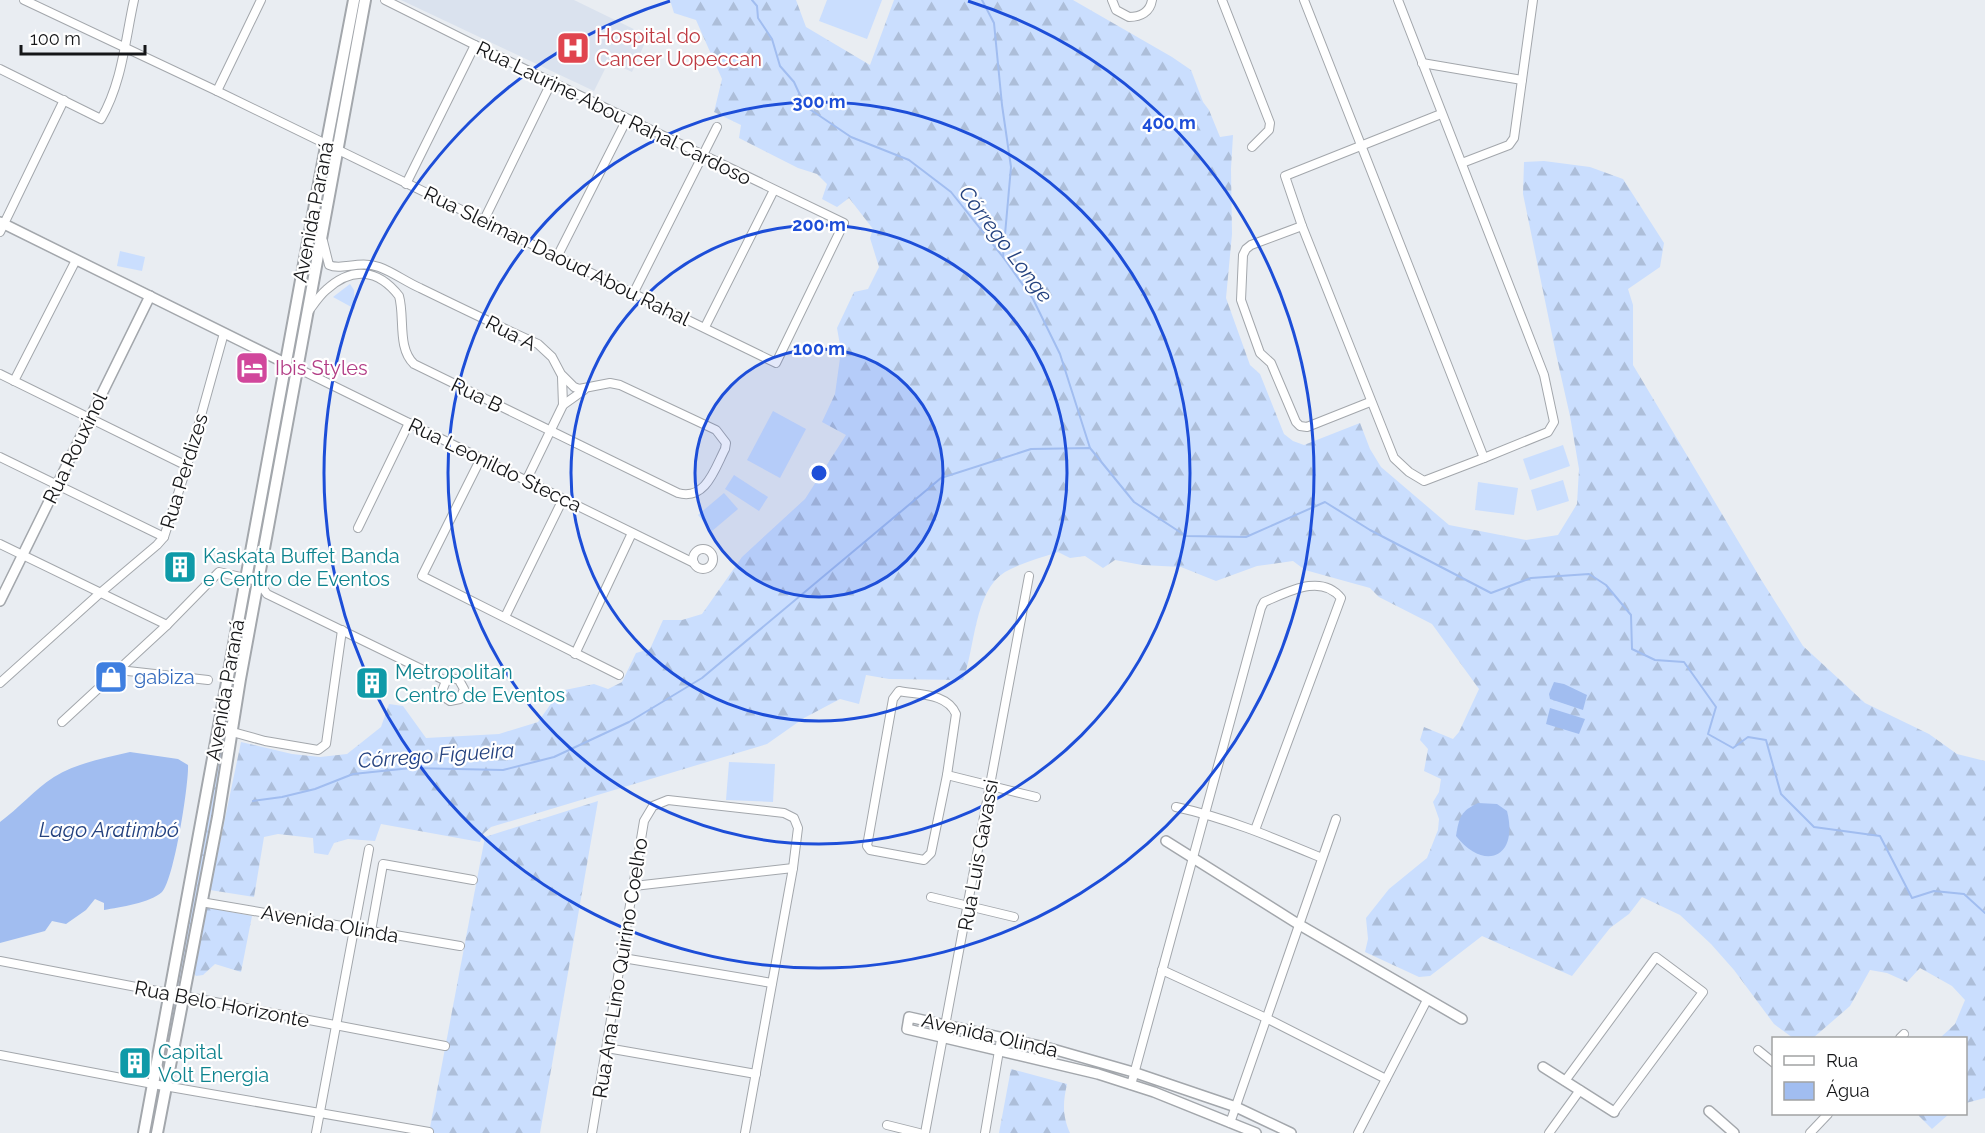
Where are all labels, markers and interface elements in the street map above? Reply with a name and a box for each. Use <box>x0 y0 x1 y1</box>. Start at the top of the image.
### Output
scale bar <box>21 18 146 56</box>
place label: Hospital do Cancer Uopeccan <box>596 24 762 71</box>
text: 100 m <box>30 28 81 49</box>
hospital icon: Hospital do Cancer Uopeccan <box>555 30 591 66</box>
street label: Rua Laurine Abou Rahal Cardoso <box>473 36 755 190</box>
text: 300 m <box>792 91 846 112</box>
text: 400 m <box>1142 112 1196 133</box>
street label: Avenida Paraná <box>288 140 338 284</box>
street label: Rua Sleiman Daoud Abou Rahal <box>420 181 694 331</box>
water label: Córrego Longe <box>954 181 1058 307</box>
text: 200 m <box>792 214 846 235</box>
street label: Rua A <box>482 310 541 356</box>
text: 100 m <box>793 338 845 359</box>
hotel icon: Ibis Styles <box>234 350 270 386</box>
place label: Ibis Styles <box>275 356 368 380</box>
street label: Rua B <box>447 372 507 418</box>
street label: Rua Rouxinol <box>38 388 112 508</box>
street label: Rua Perdizes <box>155 410 213 532</box>
street label: Rua Leonildo Stecca <box>404 413 586 517</box>
centre of rings <box>809 463 829 483</box>
place label: Kaskata Buffet Banda e Centro de Eventos <box>203 544 400 591</box>
building icon: Kaskata Buffet Banda e Centro de Eventos <box>162 549 198 585</box>
street label: Avenida Paraná <box>201 617 249 763</box>
shop icon: gabiza <box>93 659 129 695</box>
place label: Metropolitan Centro de Eventos <box>395 660 565 707</box>
place label: gabiza <box>134 665 195 689</box>
building icon: Metropolitan Centro de Eventos <box>354 665 390 701</box>
water label: Córrego Figueira <box>357 737 515 773</box>
street label: Rua Luis Gavassi <box>953 777 1003 933</box>
water label: Lago Aratimbó <box>39 817 179 842</box>
street label: Rua Ana Lino Quirino Coelho <box>588 836 652 1100</box>
street label: Avenida Olinda <box>259 900 401 948</box>
street label: Rua Belo Horizonte <box>133 975 312 1033</box>
street label: Avenida Olinda <box>919 1008 1061 1062</box>
legend <box>1772 1037 1967 1115</box>
place label: Capital Volt Energia <box>158 1040 269 1087</box>
building icon: Capital Volt Energia <box>117 1045 153 1081</box>
text: Rua <box>1826 1050 1858 1071</box>
text: Água <box>1826 1079 1870 1101</box>

